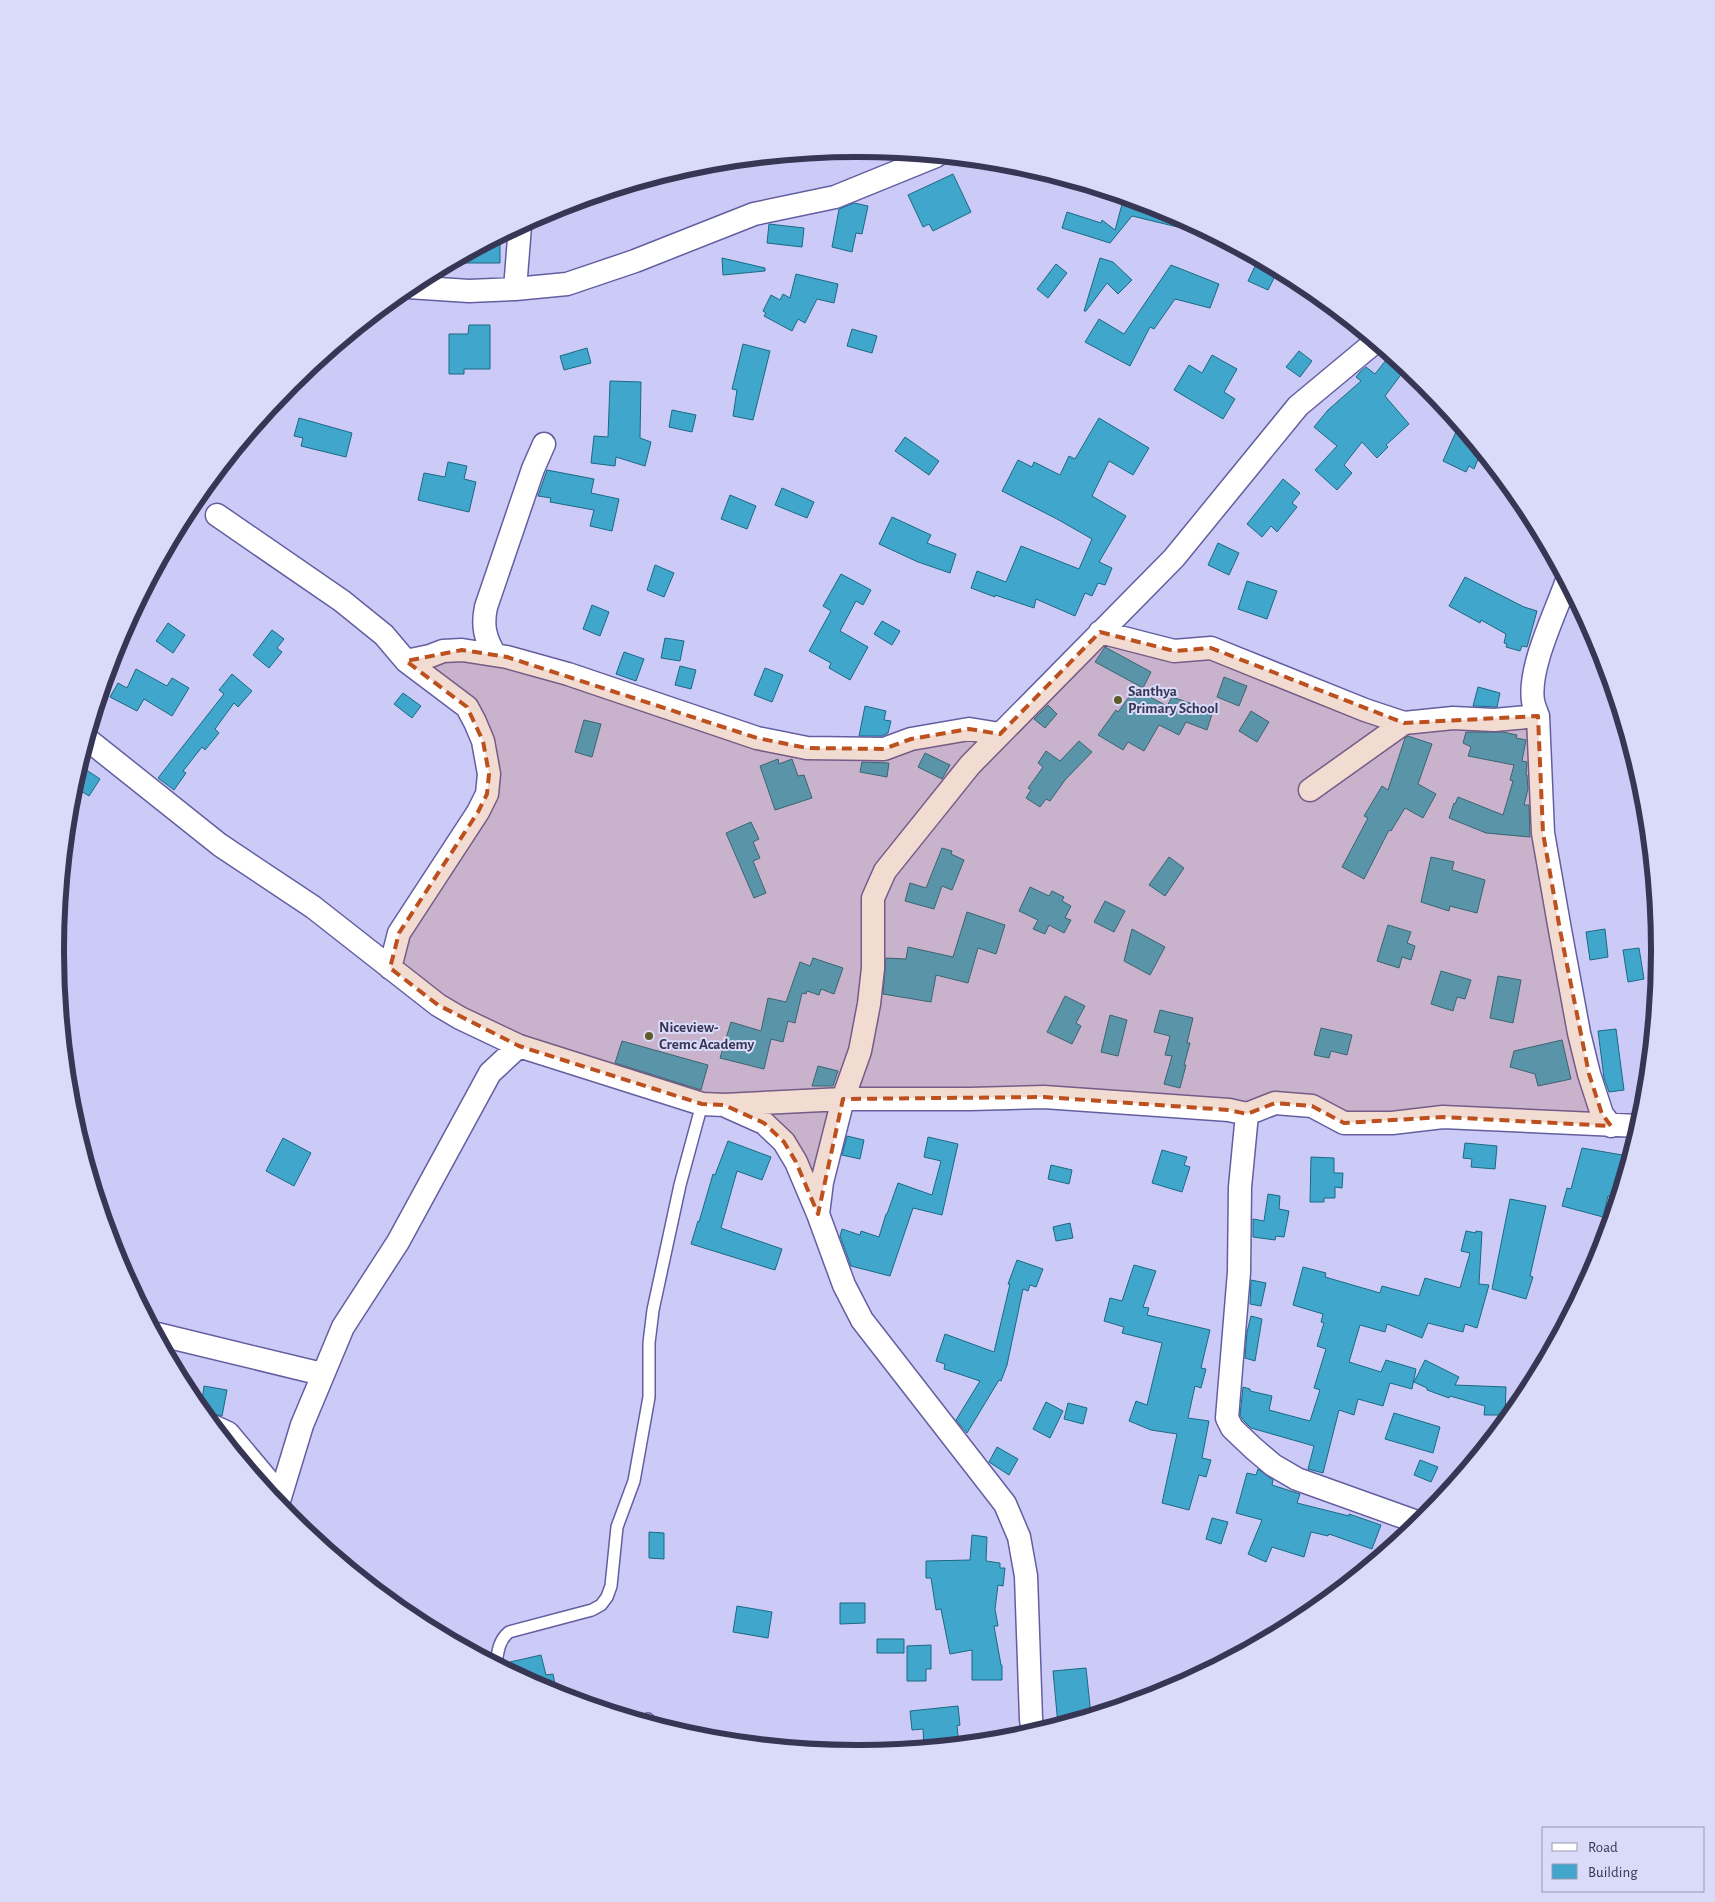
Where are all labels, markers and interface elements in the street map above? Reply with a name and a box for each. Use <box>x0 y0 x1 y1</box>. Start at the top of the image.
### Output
place label: Santhya Primary School <box>1128 684 1219 716</box>
marker: Santhya Primary School <box>1112 694 1124 706</box>
place label: Niceview- Cremc Academy <box>659 1020 754 1052</box>
marker: Niceview- Cremc Academy <box>643 1030 655 1042</box>
legend <box>1542 1827 1705 1892</box>
text: Road <box>1588 1840 1618 1855</box>
text: Building <box>1588 1865 1638 1880</box>

